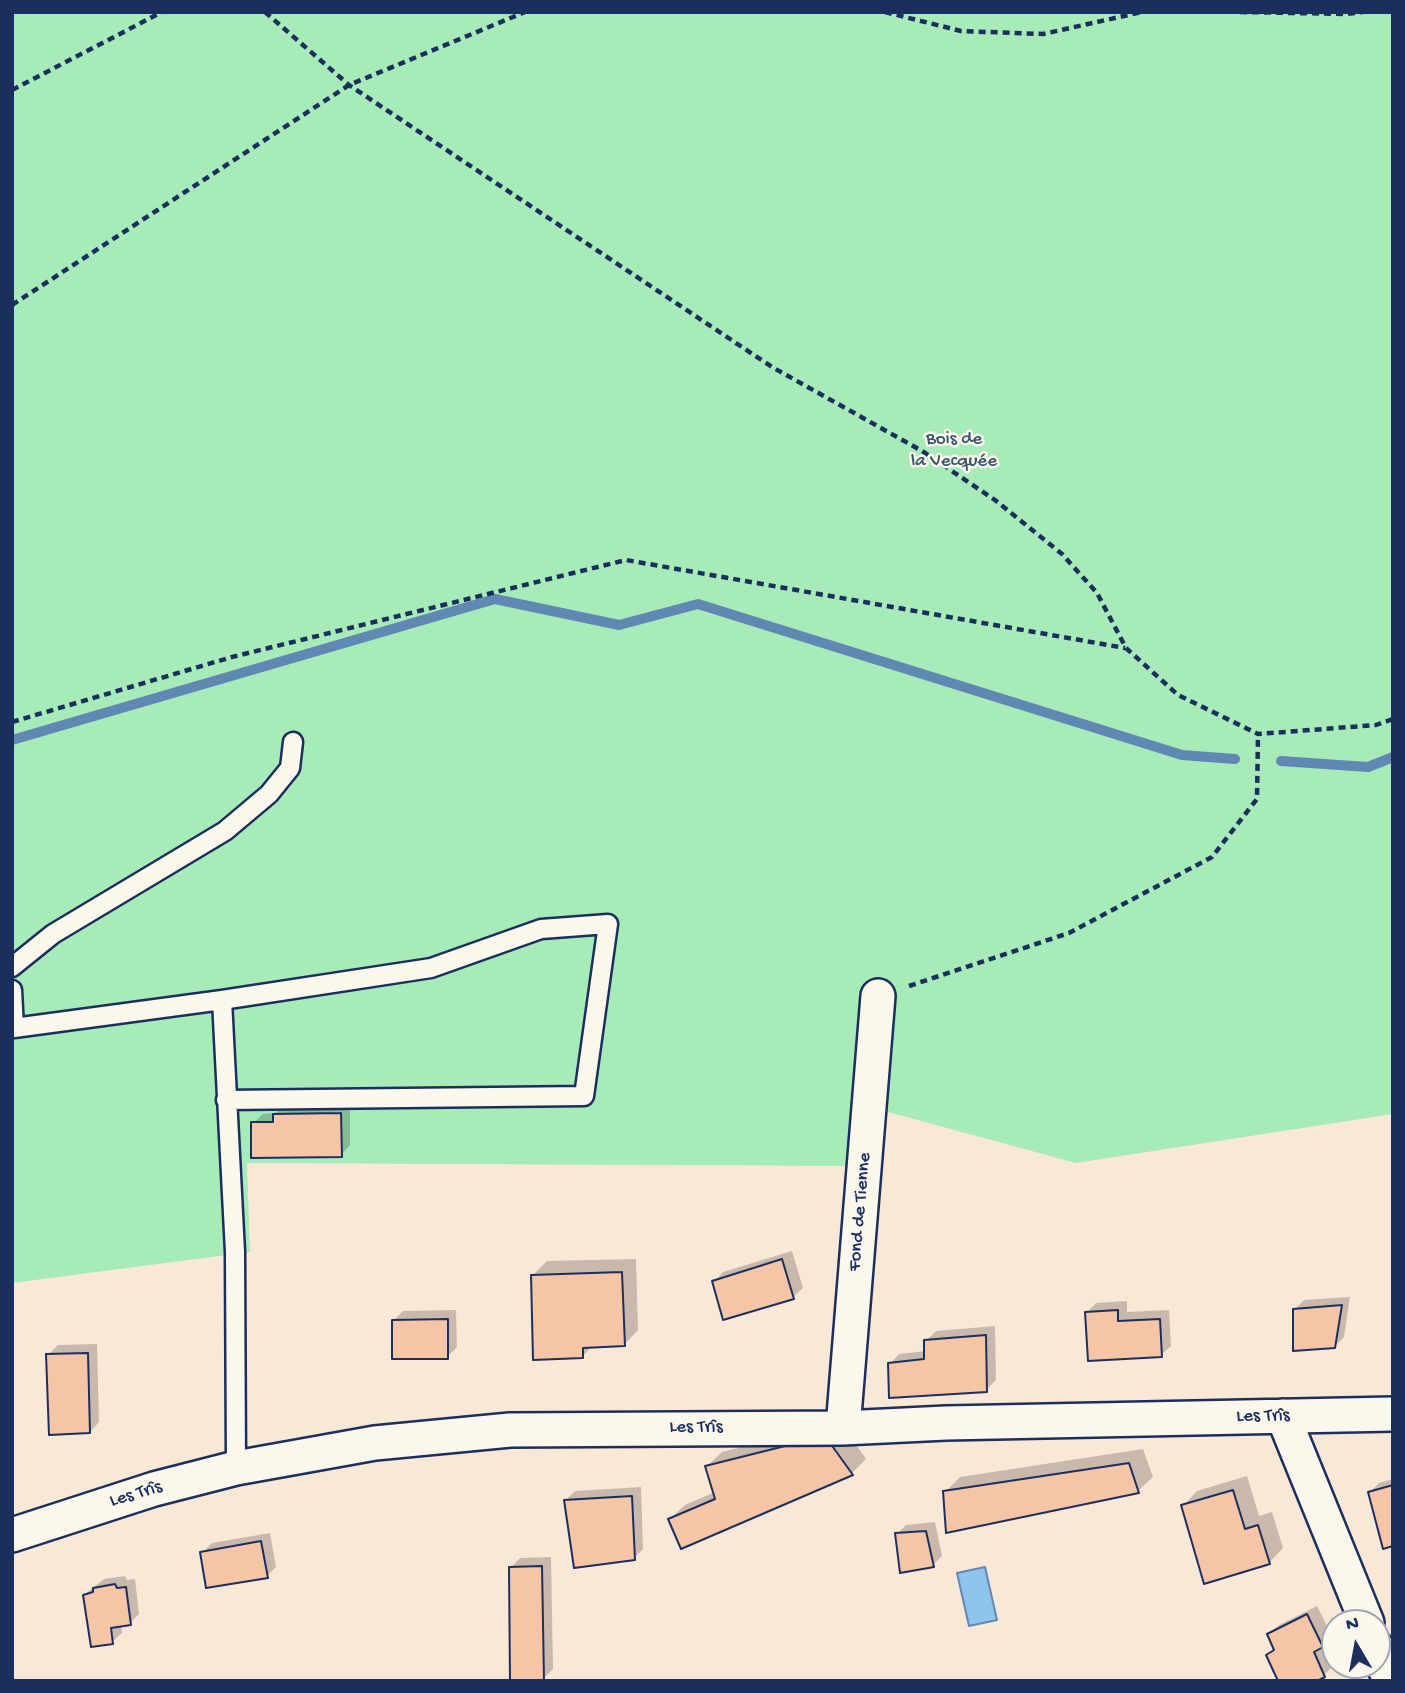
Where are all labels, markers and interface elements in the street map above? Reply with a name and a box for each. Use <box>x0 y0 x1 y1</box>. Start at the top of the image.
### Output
park label: Bois de la Vecquée <box>911 429 997 473</box>
street label: Fond de Tienne <box>844 1152 878 1272</box>
street label: Les Trîs <box>1236 1405 1290 1429</box>
street label: Les Trîs <box>669 1417 723 1439</box>
street label: Les Trîs <box>107 1476 165 1514</box>
north arrow <box>1321 1609 1391 1679</box>
text: N <box>1345 1612 1361 1637</box>

